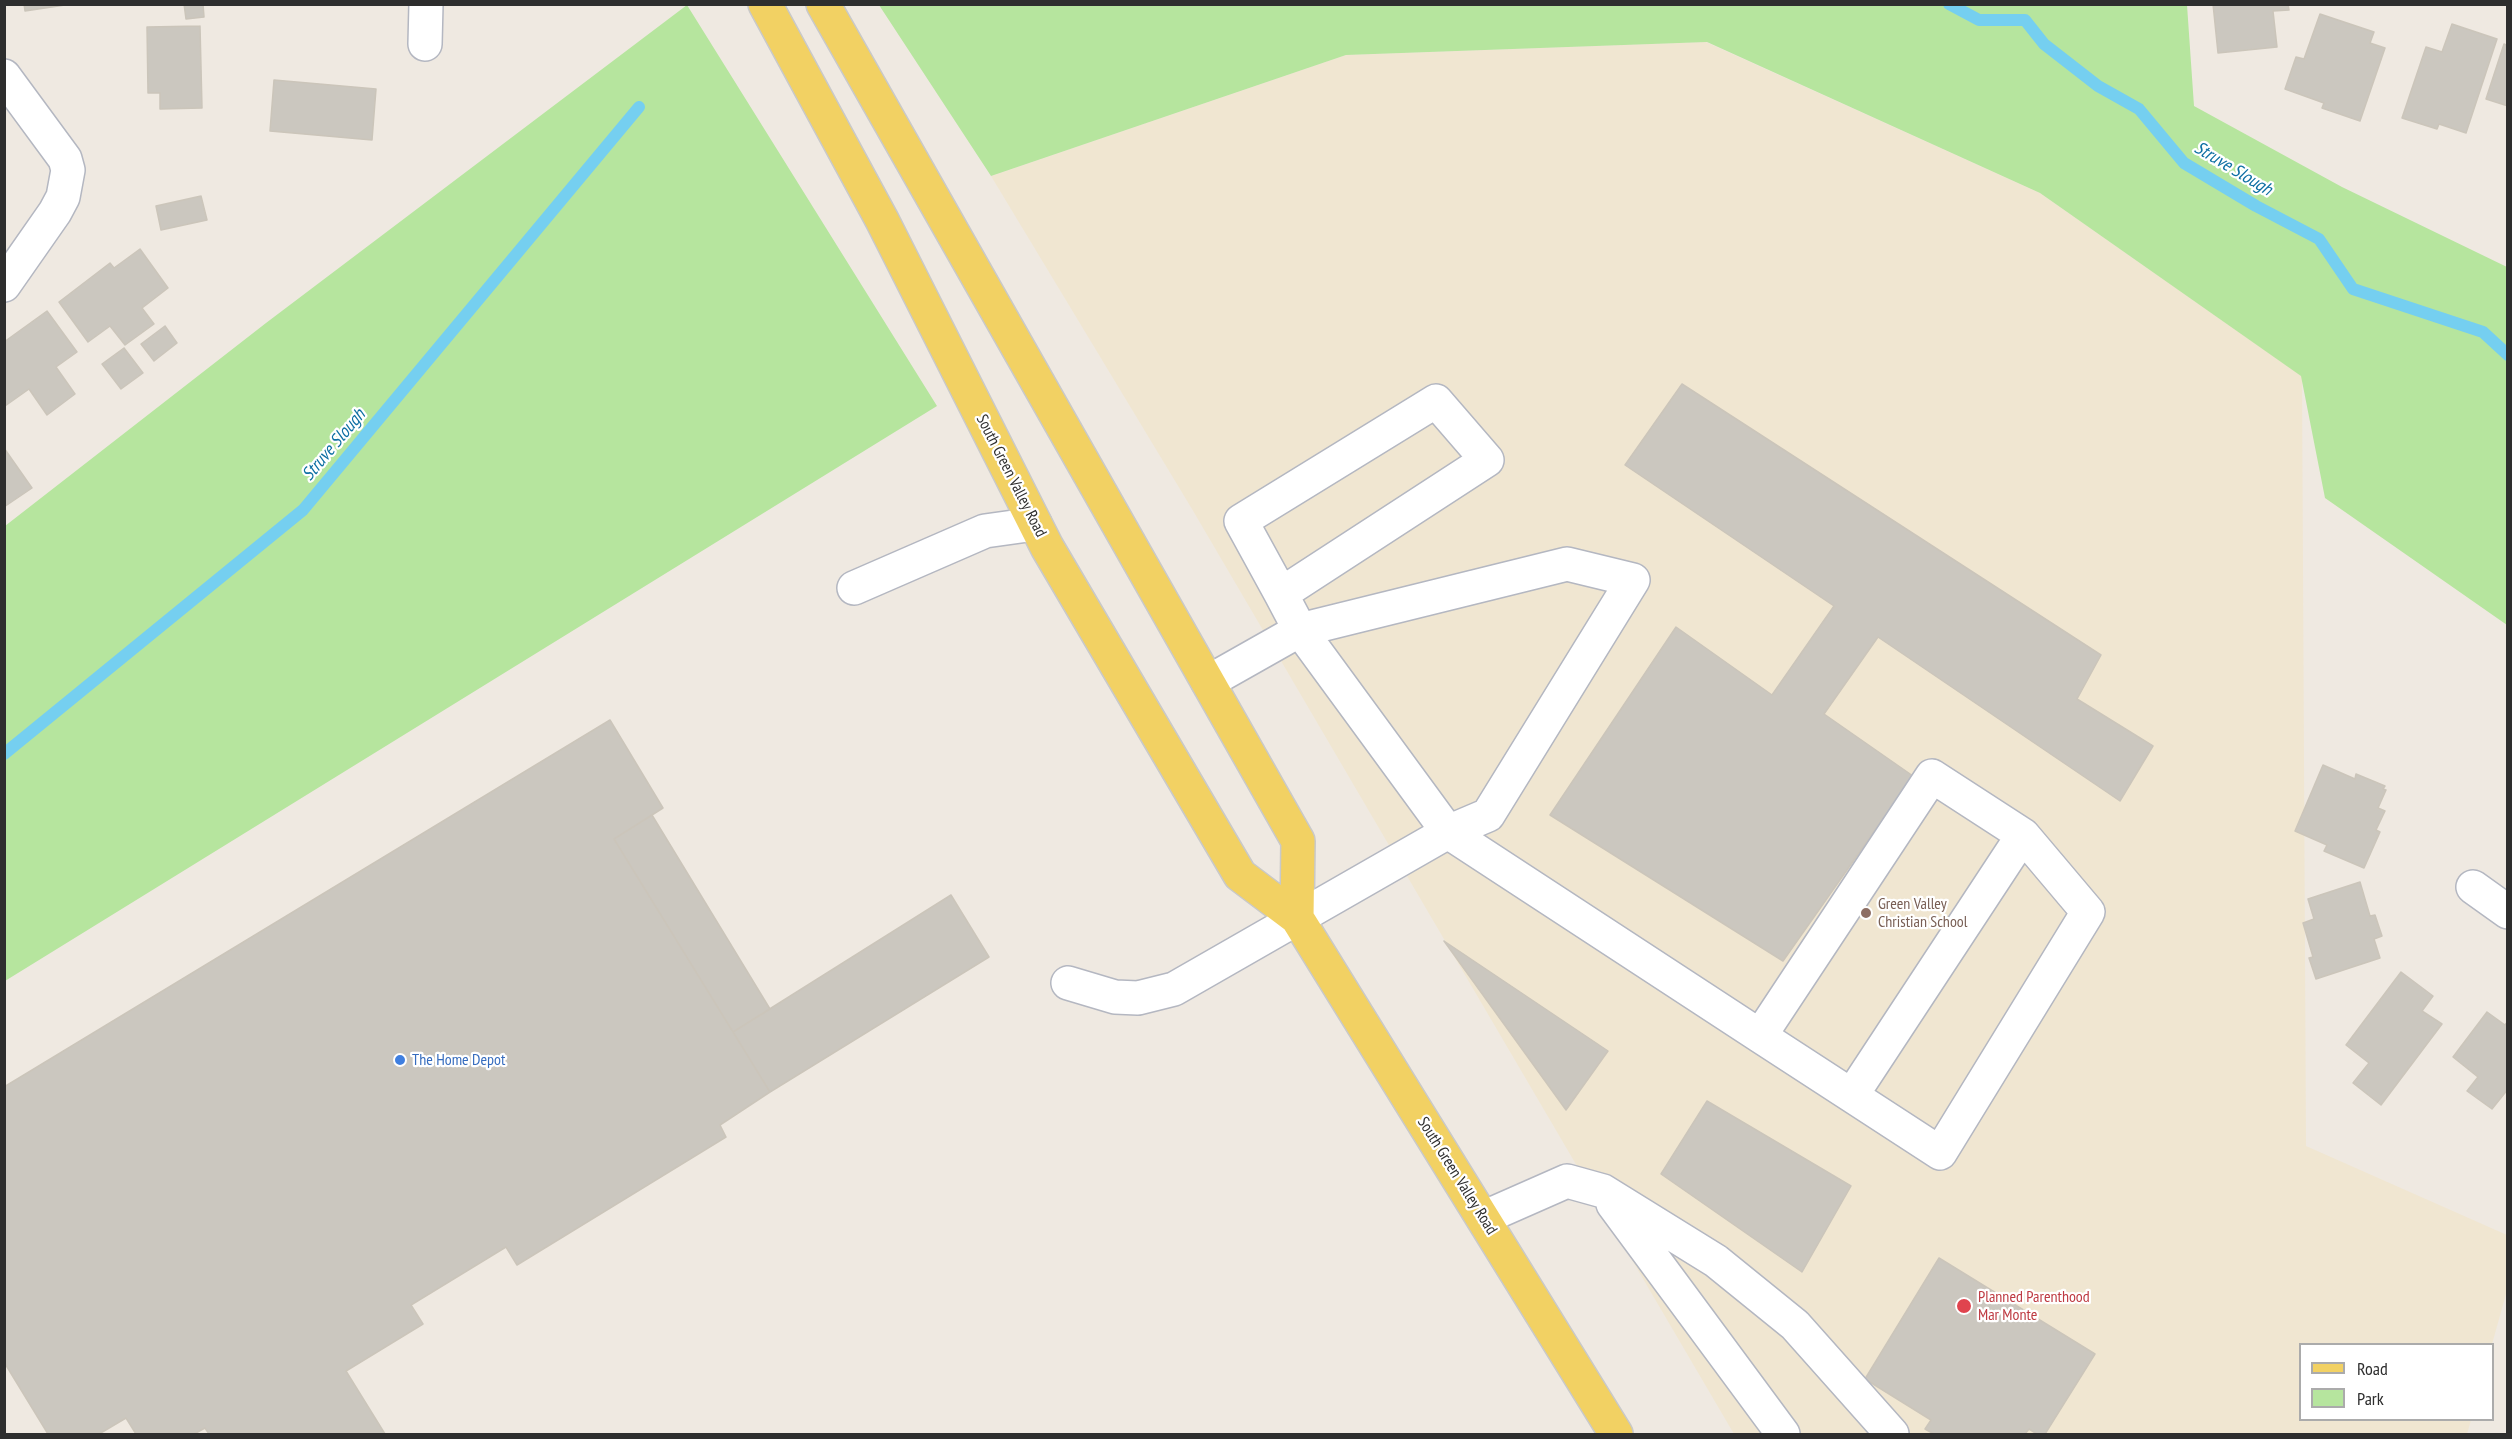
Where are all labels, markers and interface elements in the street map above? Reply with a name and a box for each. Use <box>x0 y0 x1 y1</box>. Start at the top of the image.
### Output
water label: Struve Slough <box>2190 137 2276 201</box>
water label: Struve Slough <box>298 405 370 485</box>
street label: South Green Valley Road <box>972 412 1050 540</box>
place label: Green Valley Christian School <box>1878 894 1967 932</box>
marker: Green Valley Christian School <box>1859 906 1873 920</box>
place label: The Home Depot <box>412 1050 505 1070</box>
marker: The Home Depot <box>393 1053 407 1067</box>
street label: South Green Valley Road <box>1413 1114 1501 1238</box>
place label: Planned Parenthood Mar Monte <box>1978 1287 2090 1325</box>
marker: Planned Parenthood Mar Monte <box>1955 1297 1973 1315</box>
legend <box>2299 1343 2494 1421</box>
text: Road <box>2357 1357 2388 1380</box>
text: Park <box>2357 1387 2384 1410</box>

